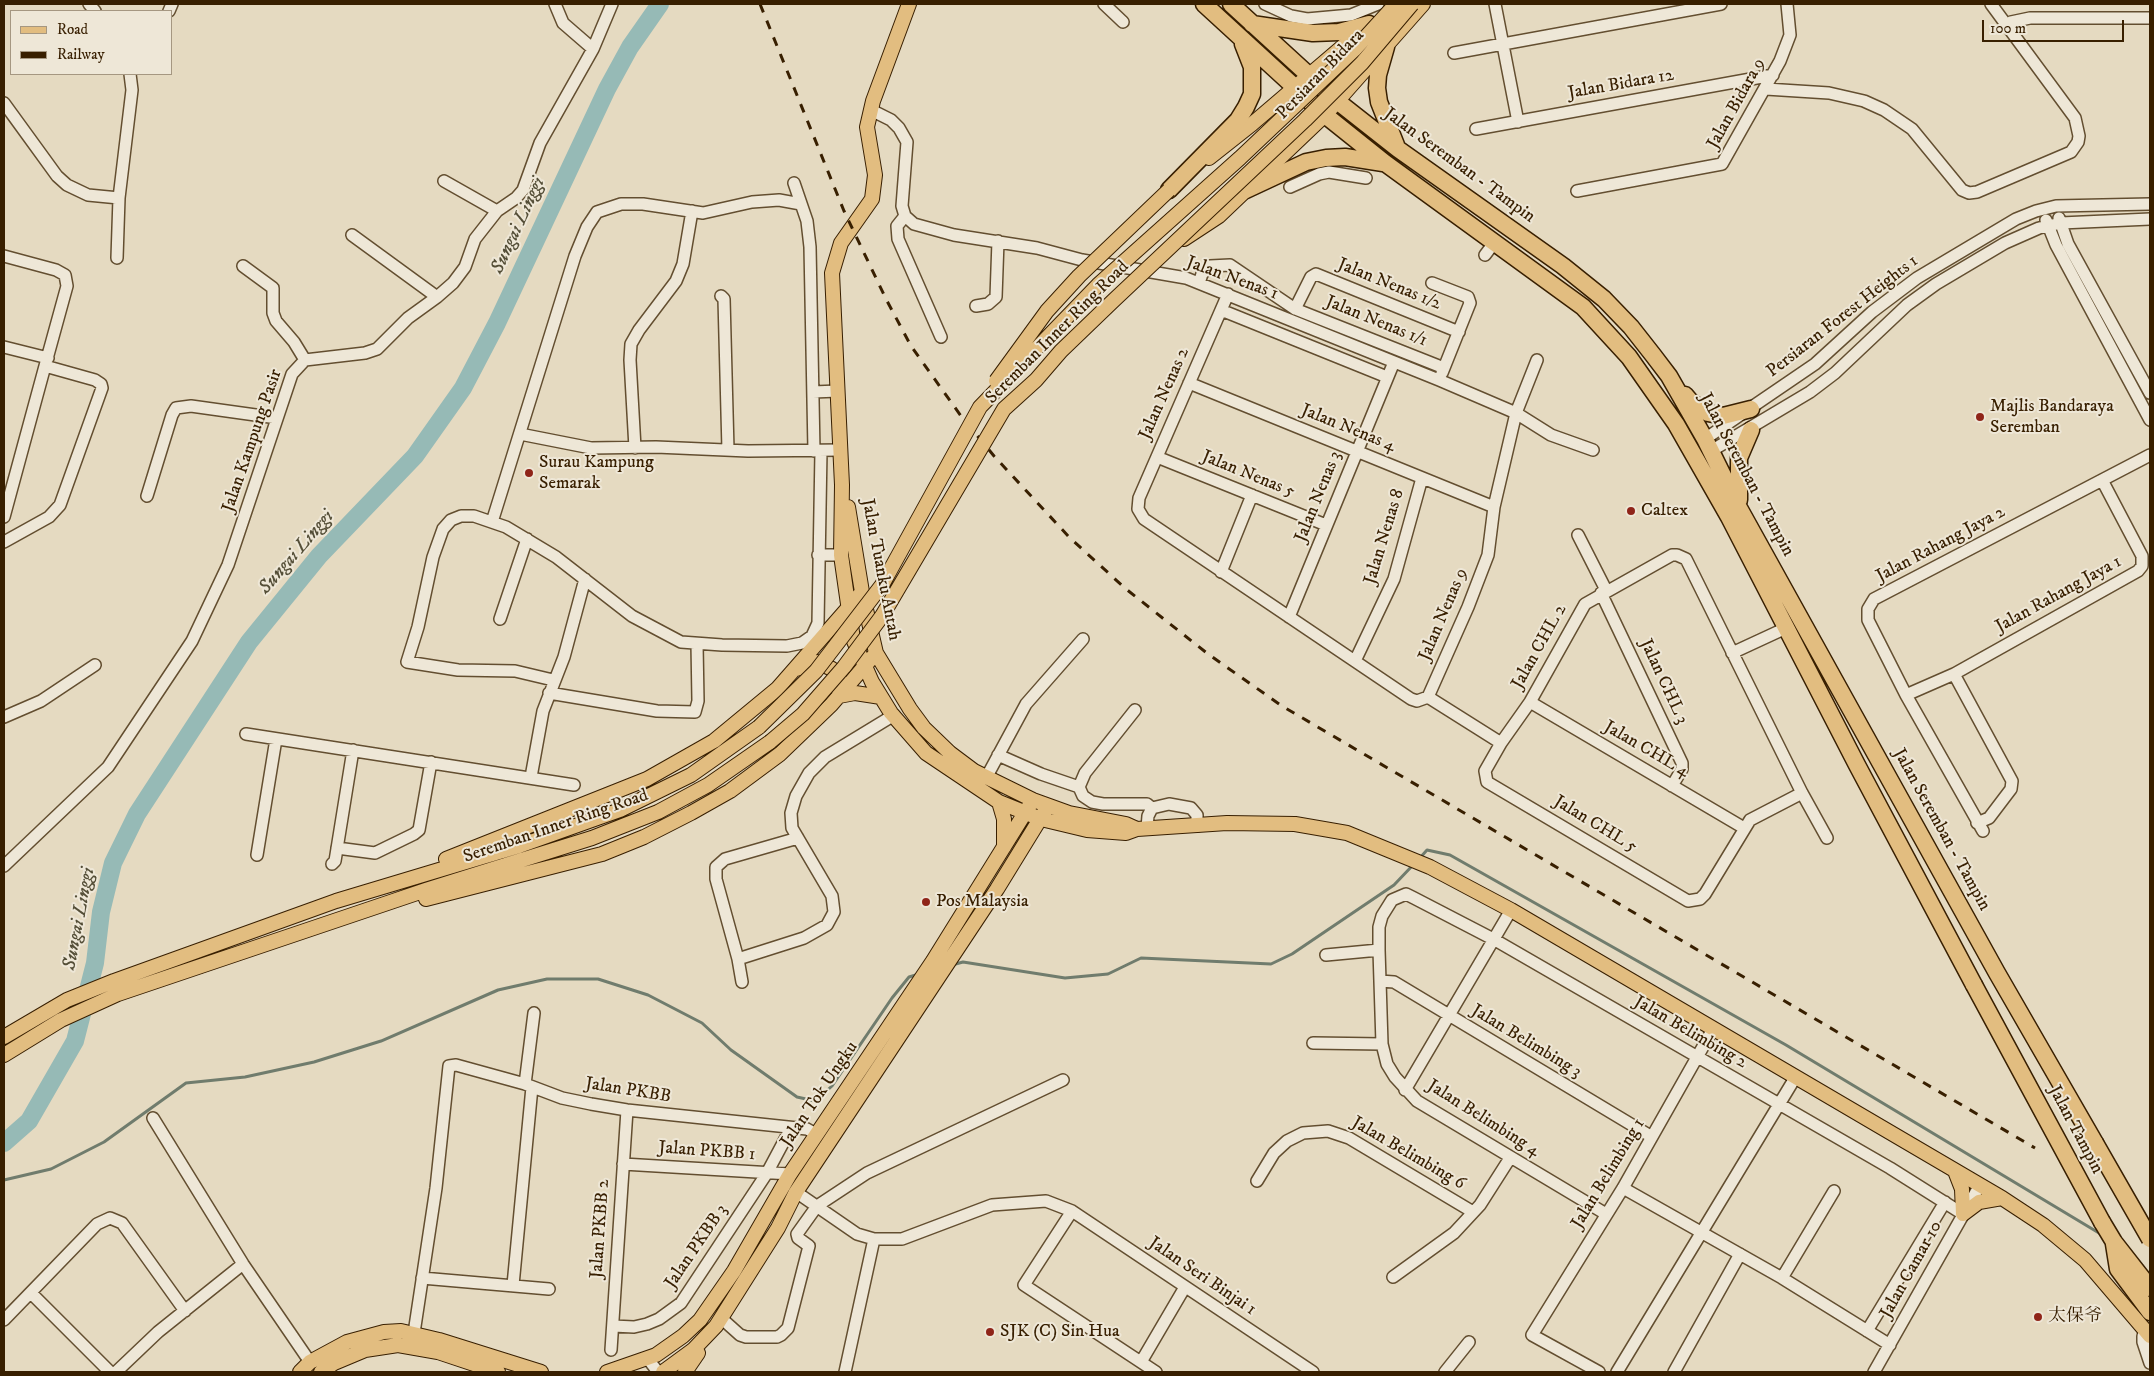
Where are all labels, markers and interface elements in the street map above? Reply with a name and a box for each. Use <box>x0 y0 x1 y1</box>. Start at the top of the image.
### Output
legend <box>10 10 172 75</box>
scale bar <box>1984 10 2126 42</box>
text: 100 m <box>1990 19 2026 38</box>
text: Road <box>57 20 88 39</box>
street label: Persiaran Bidara <box>1273 25 1369 125</box>
text: Railway <box>57 45 105 64</box>
street label: Jalan Bidara 9 <box>1703 55 1771 153</box>
street label: Jalan Bidara 12 <box>1566 65 1676 105</box>
street label: Jalan Seremban - Tampin <box>1379 104 1539 228</box>
water label: Sungai Linggi <box>487 174 551 278</box>
street label: Persiaran Forest Heights 1 <box>1763 251 1923 383</box>
street label: Jalan Nenas 1 <box>1183 252 1281 306</box>
street label: Jalan Nenas 1/2 <box>1334 254 1444 316</box>
street label: Seremban Inner Ring Road <box>982 257 1134 409</box>
street label: Jalan Nenas 1/1 <box>1322 292 1430 352</box>
street label: Jalan Nenas 2 <box>1135 345 1195 443</box>
street label: Jalan Kampung Pasir <box>218 367 288 515</box>
street label: Jalan Seremban - Tampin <box>1694 390 1798 560</box>
place label: Majlis Bandaraya Seremban <box>1990 396 2114 438</box>
street label: Jalan Nenas 4 <box>1298 400 1398 458</box>
marker: Majlis Bandaraya Seremban <box>1974 411 1986 423</box>
street label: Jalan Nenas 5 <box>1198 447 1298 503</box>
street label: Jalan Nenas 3 <box>1291 448 1347 546</box>
place label: Surau Kampung Semarak <box>539 452 654 494</box>
marker: Surau Kampung Semarak <box>523 467 535 479</box>
street label: Jalan Nenas 8 <box>1360 487 1410 587</box>
street label: Jalan Tuanku Antah <box>856 497 904 643</box>
place label: Caltex <box>1641 500 1688 522</box>
street label: Jalan Rahang Jaya 2 <box>1873 502 2009 588</box>
marker: Caltex <box>1625 505 1637 517</box>
water label: Sungai Linggi <box>254 506 340 600</box>
street label: Jalan Rahang Jaya 1 <box>1992 551 2126 639</box>
street label: Jalan Nenas 9 <box>1415 565 1473 665</box>
street label: Jalan CHL 2 <box>1508 601 1572 693</box>
street label: Jalan CHL 3 <box>1634 636 1692 728</box>
street label: Jalan CHL 4 <box>1599 717 1693 783</box>
street label: Jalan Seremban - Tampin <box>1887 745 1995 915</box>
street label: Seremban Inner Ring Road <box>461 785 651 869</box>
street label: Jalan CHL 5 <box>1549 792 1641 858</box>
water label: Sungai Linggi <box>59 866 101 972</box>
place label: Pos Malaysia <box>936 891 1029 913</box>
marker: Pos Malaysia <box>920 896 932 908</box>
street label: Jalan Belimbing 2 <box>1630 992 1750 1074</box>
street label: Jalan Belimbing 3 <box>1467 1001 1585 1083</box>
street label: Jalan Tok Ungku <box>777 1038 863 1152</box>
street label: Jalan PKBB <box>584 1074 672 1108</box>
street label: Jalan Belimbing 4 <box>1423 1076 1543 1162</box>
street label: Jalan Tampin <box>2043 1082 2107 1178</box>
street label: Jalan Belimbing 6 <box>1347 1113 1469 1195</box>
street label: Jalan Belimbing 1 <box>1568 1115 1650 1233</box>
street label: Jalan PKBB 1 <box>658 1138 756 1166</box>
street label: Jalan PKBB 2 <box>587 1179 615 1279</box>
street label: Jalan PKBB 3 <box>661 1201 733 1293</box>
street label: Jalan Camar 10 <box>1876 1217 1948 1323</box>
street label: Jalan Seri Binjai 1 <box>1144 1233 1260 1321</box>
place label: 太保爷 <box>2048 1306 2102 1328</box>
marker: 太保爷 <box>2032 1311 2044 1323</box>
place label: SJK (C) Sin Hua <box>1000 1321 1120 1343</box>
marker: SJK (C) Sin Hua <box>984 1326 996 1338</box>

